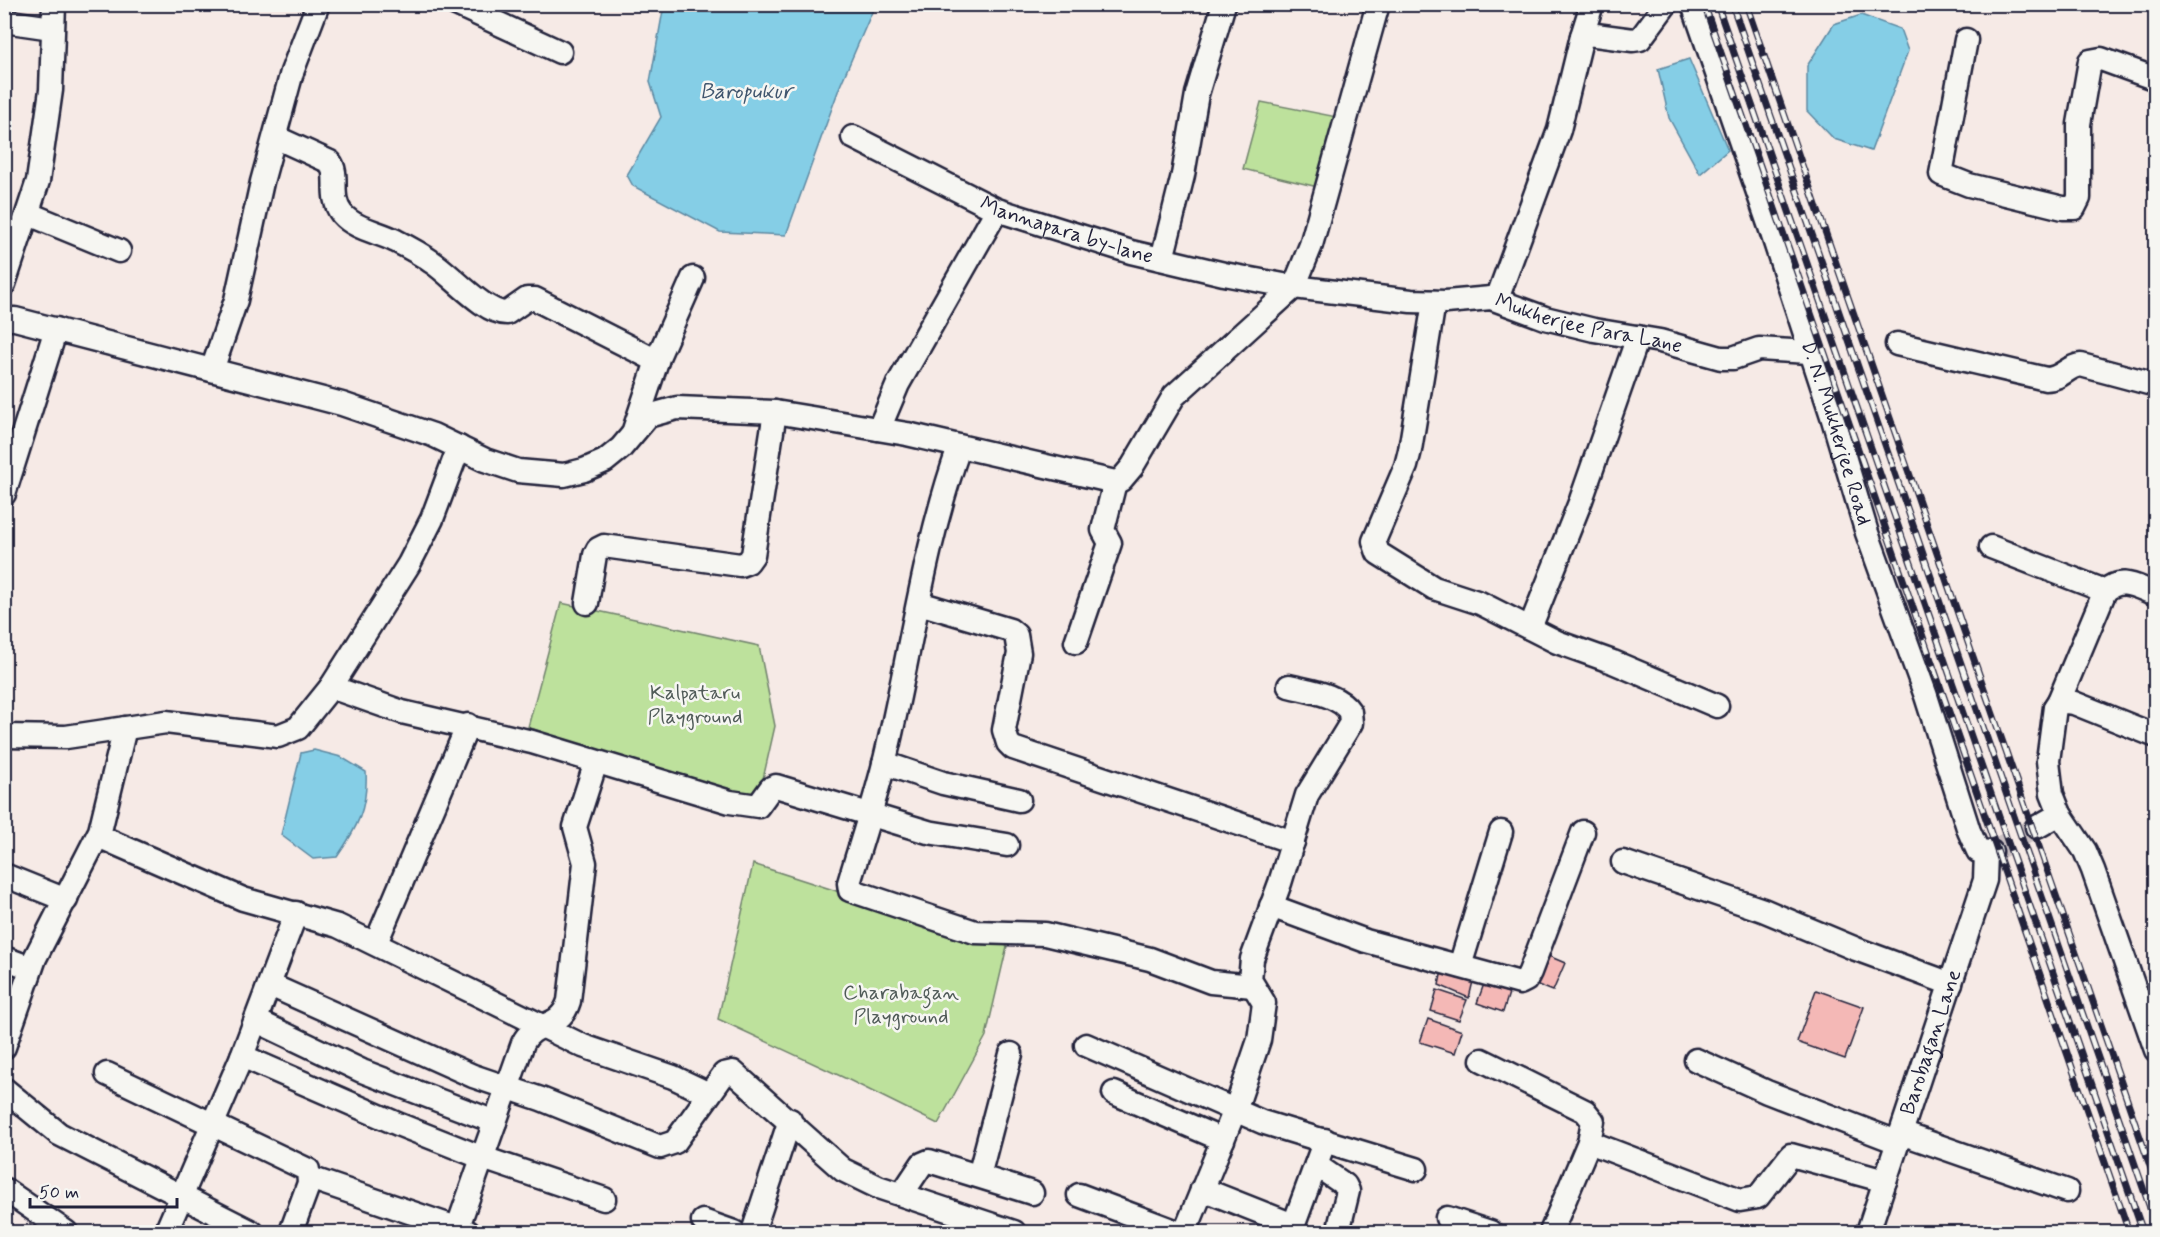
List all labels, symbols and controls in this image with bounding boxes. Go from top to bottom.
water label: Baropukur [700,78,795,106]
street label: Mannapara by-lane [975,190,1156,271]
street label: Mukherjee Para Lane [1491,287,1686,361]
street label: D. N. Mukherjee Road [1794,337,1878,529]
park label: Kalpataru Playground [647,679,743,731]
street label: Barobagan Lane [1894,966,1968,1119]
park label: Charabagan Playground [843,979,960,1031]
scale bar [30,1171,177,1209]
text: 50 m [39,1181,79,1205]

